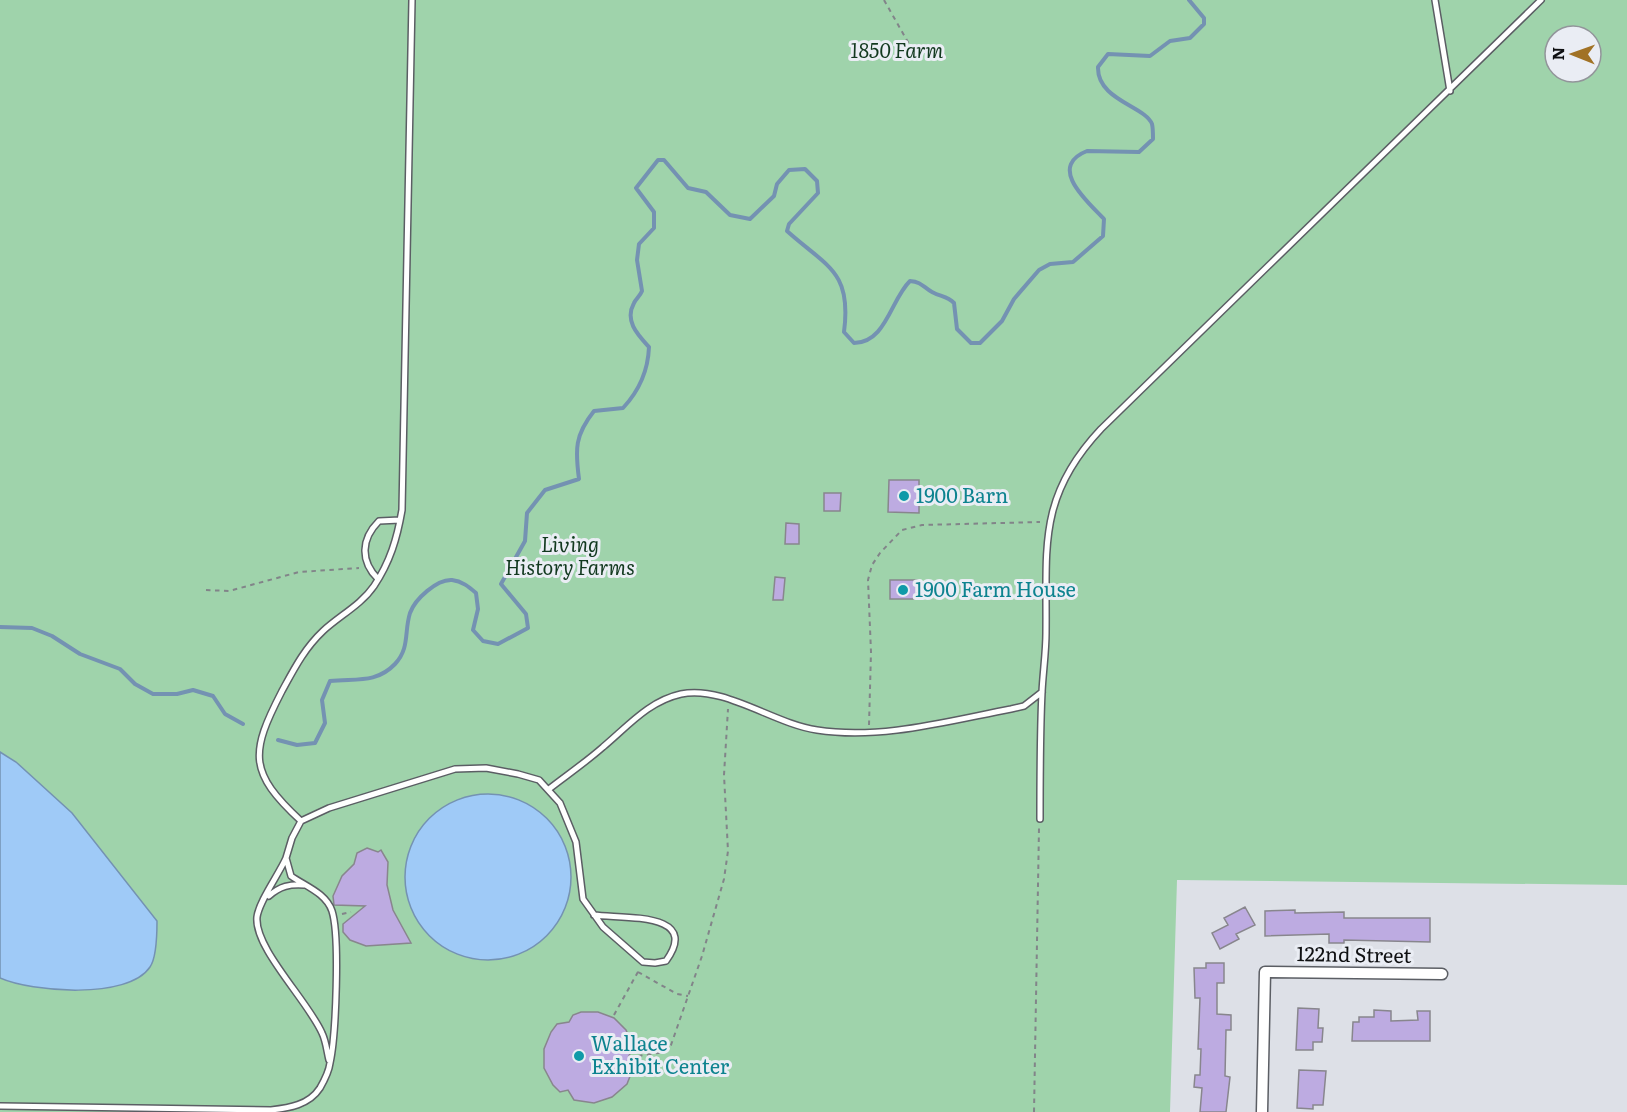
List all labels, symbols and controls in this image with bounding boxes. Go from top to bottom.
north arrow [1543,24,1603,84]
park label: 1850 Farm [851,34,944,64]
text: N [1545,47,1569,61]
place label: 1900 Barn [916,479,1008,509]
marker: 1900 Barn [897,489,911,503]
park label: Living History Farms [505,528,635,581]
place label: 1900 Farm House [915,573,1076,603]
marker: 1900 Farm House [896,583,910,597]
street label: 122nd Street [1296,937,1412,969]
place label: Wallace Exhibit Center [591,1027,730,1080]
marker: Wallace Exhibit Center [572,1049,586,1063]

